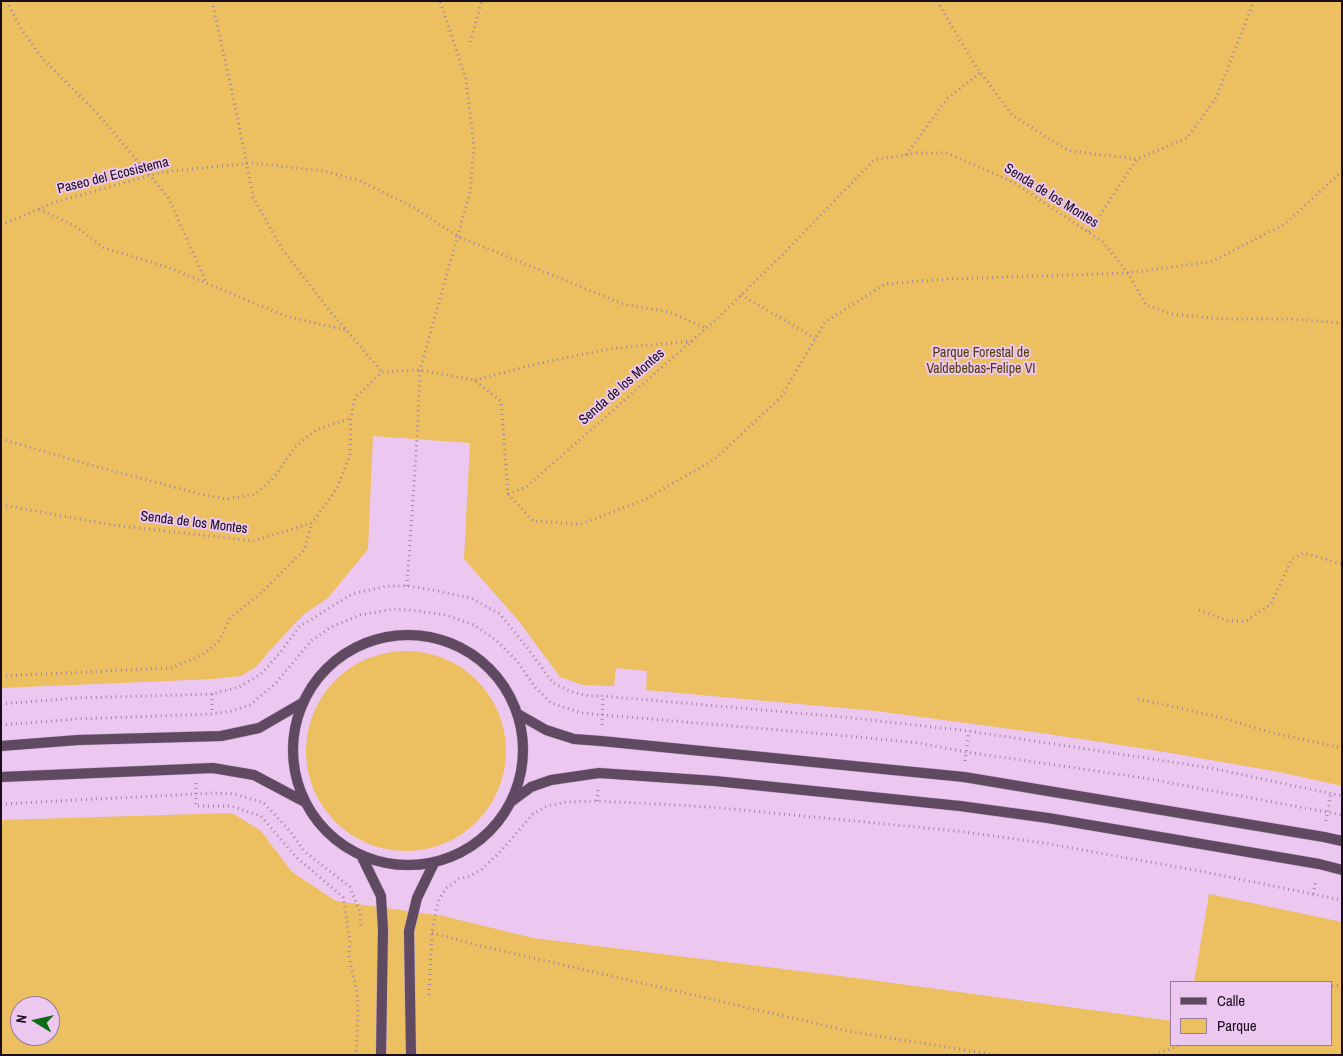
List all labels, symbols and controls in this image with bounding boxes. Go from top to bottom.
street label: Paseo del Ecosistema [56,154,170,198]
street label: Senda de los Montes [1001,160,1101,232]
street label: Senda de los Montes [576,345,668,429]
park label: Parque Forestal de Valdebebas-Felipe VI [926,345,1036,378]
street label: Senda de los Montes [139,508,249,538]
legend [1170,981,1333,1046]
text: Calle [1217,990,1245,1011]
north arrow [10,996,60,1046]
text: N [12,1013,31,1024]
text: Parque [1217,1015,1257,1036]

